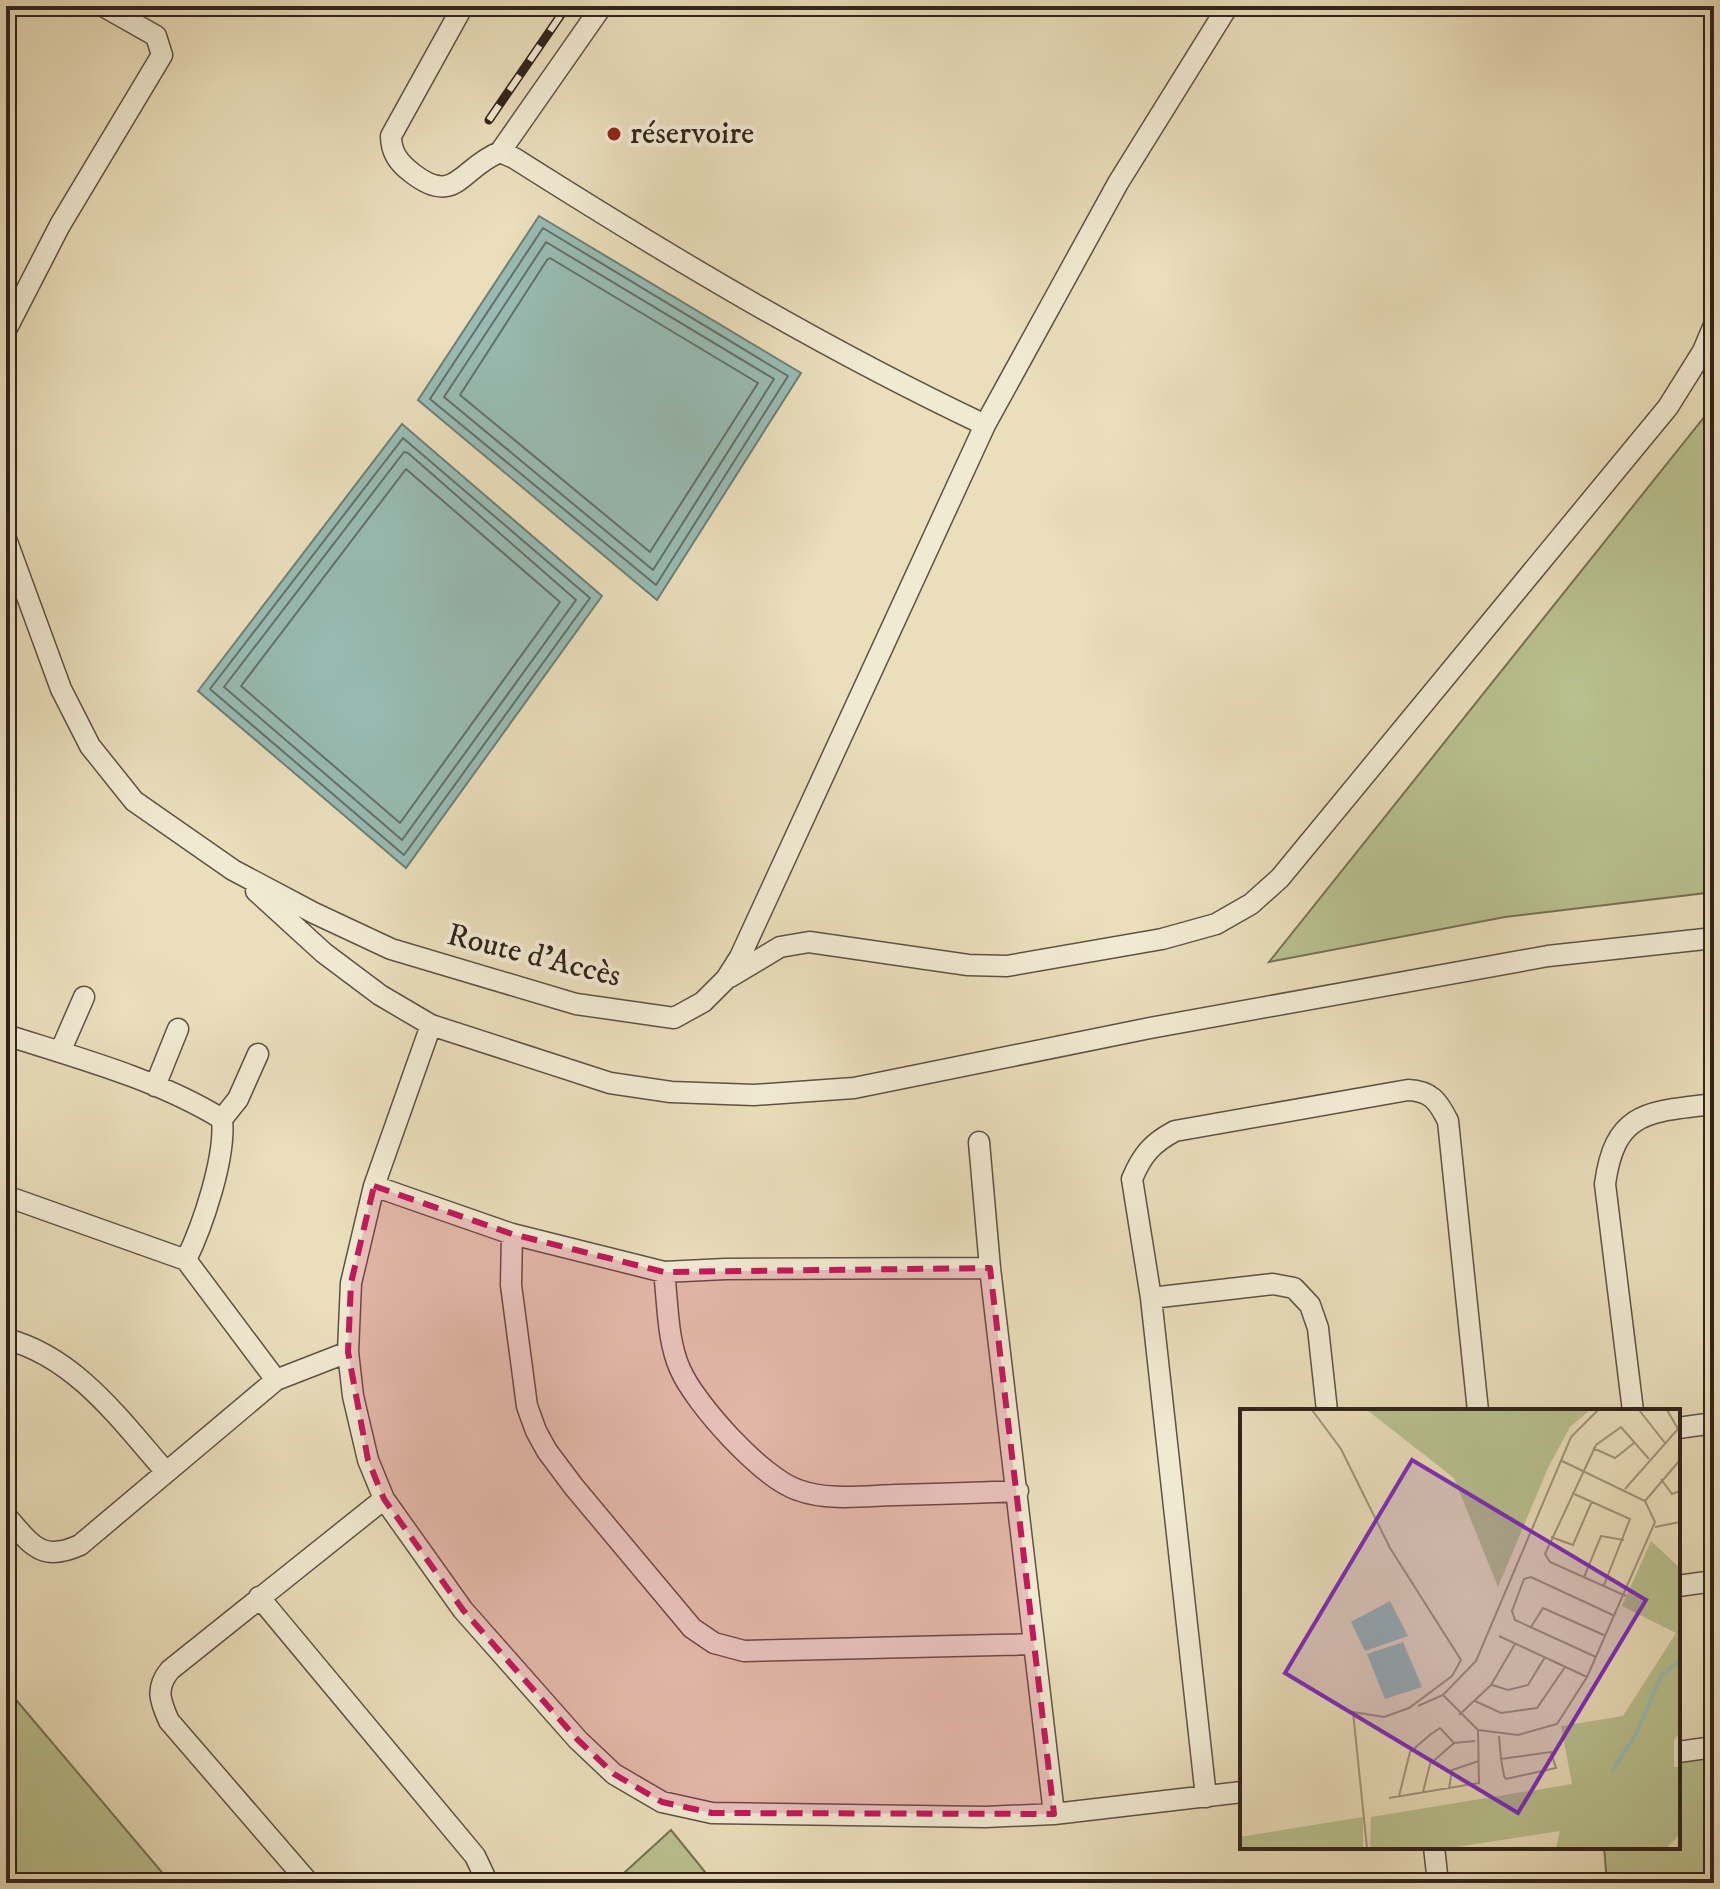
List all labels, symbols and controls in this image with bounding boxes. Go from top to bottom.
place label: réservoire [630,114,754,154]
marker: réservoire [605,125,623,143]
street label: Route d'Accès [443,915,625,997]
inset map [1240,1409,1680,1849]

